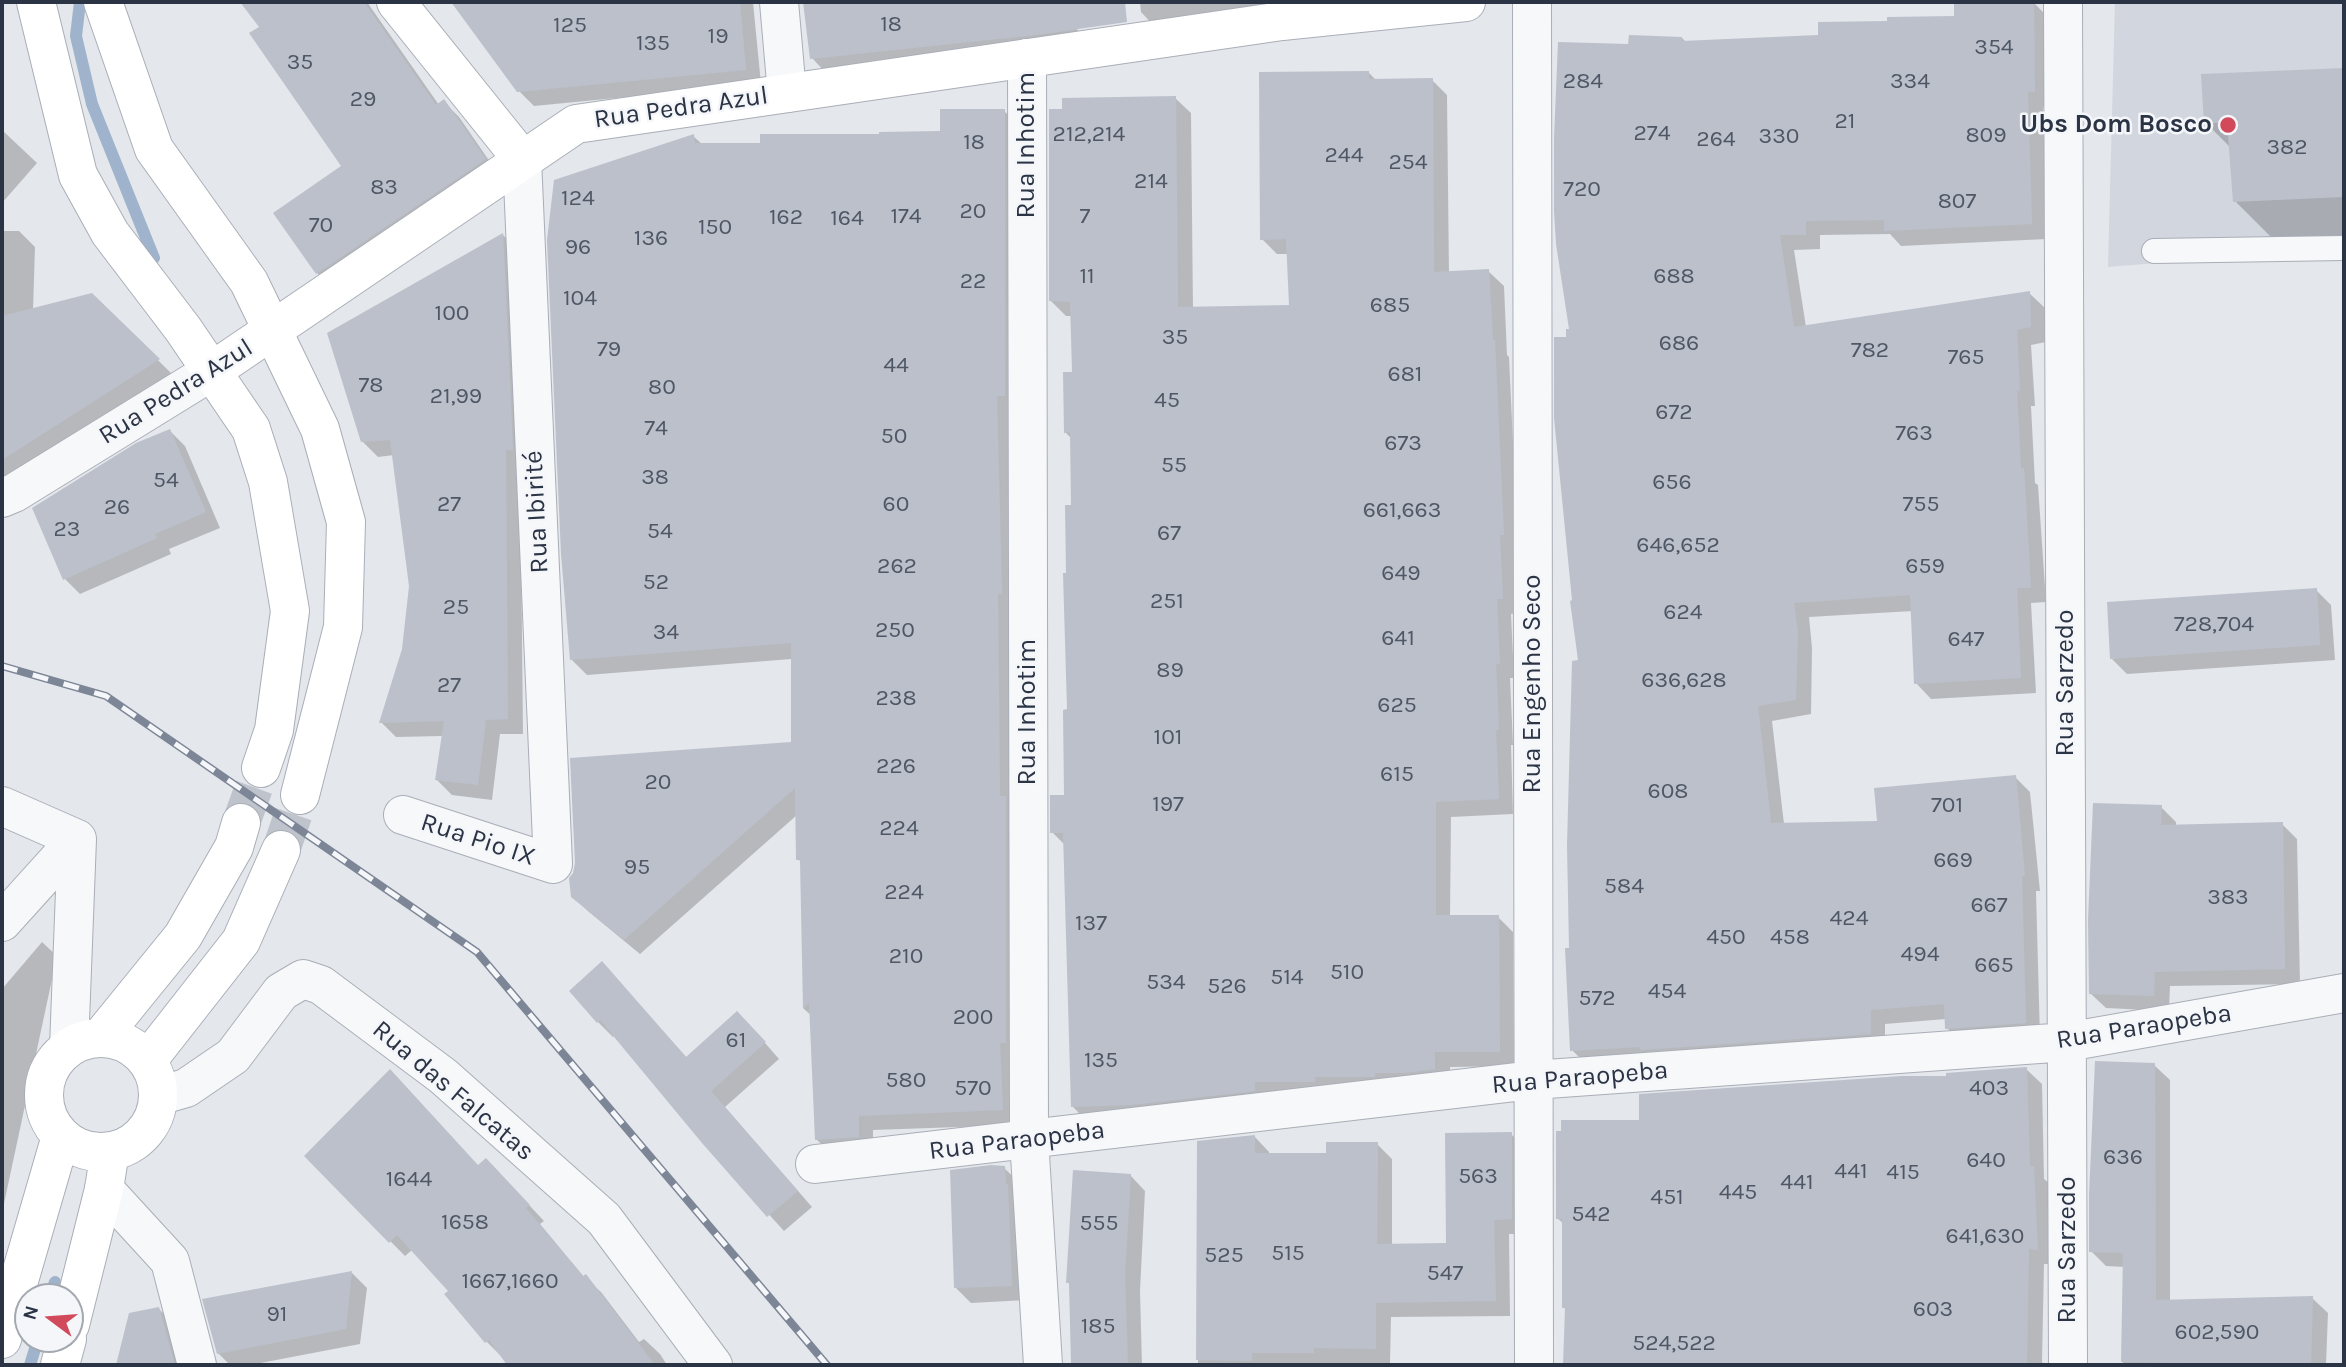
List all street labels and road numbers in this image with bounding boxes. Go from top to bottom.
street label: Rua Inhotim [1011,72,1043,218]
street label: Rua Pedra Azul [592,80,770,136]
street label: Rua Pedra Azul [93,332,259,452]
street label: Rua Ibirité [518,450,556,574]
street label: Rua Engenho Seco [1517,575,1549,793]
street label: Rua Sarzedo [2050,610,2082,756]
street label: Rua Inhotim [1012,639,1044,785]
street label: Rua Pio IX [417,807,539,873]
street label: Rua Paraopeba [2054,998,2234,1056]
street label: Rua das Falcatas [366,1014,540,1168]
street label: Rua Paraopeba [1490,1055,1670,1101]
street label: Rua Paraopeba [927,1115,1107,1167]
street label: Rua Sarzedo [2052,1177,2084,1323]

